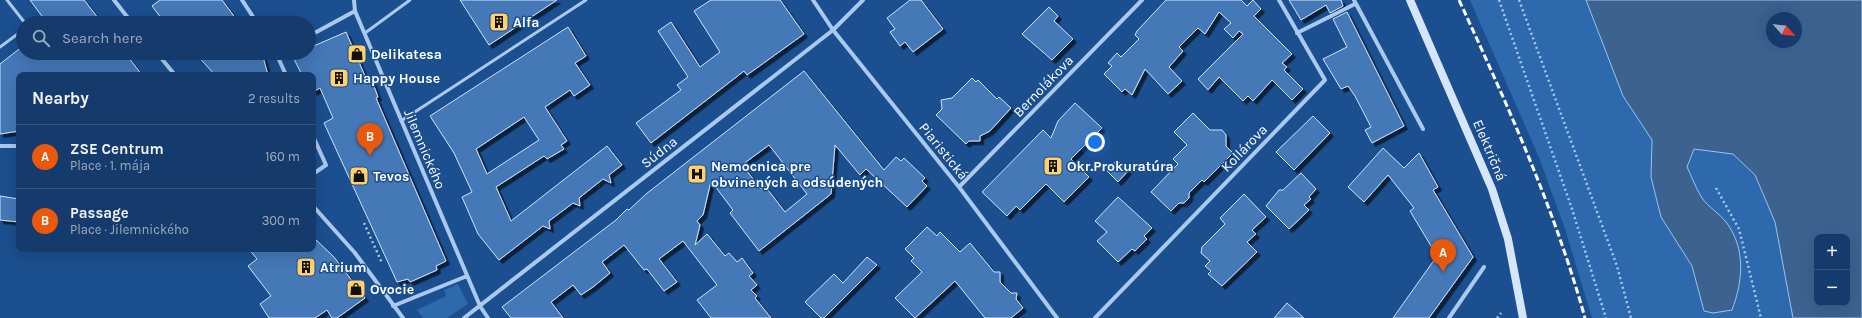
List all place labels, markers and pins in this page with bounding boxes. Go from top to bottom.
building icon: Alfa [488,11,510,33]
place label: Alfa [513,14,539,31]
shop icon: Delikatesa [346,43,368,65]
place label: Delikatesa [371,46,442,63]
building icon: Happy House [328,67,350,89]
place label: Happy House [353,70,440,87]
pin: B [357,123,383,156]
building icon: Okr.Prokuratúra [1042,155,1064,177]
place label: Nemocnica pre obvinených a odsúdených [711,158,883,191]
place label: Okr.Prokuratúra [1067,158,1174,175]
hospital icon: Nemocnica pre obvinených a odsúdených [686,163,708,185]
shop icon: Tevos [348,165,370,187]
place label: Tevos [373,168,409,185]
pin: A [1430,239,1456,272]
building icon: Atrium [295,256,317,278]
place label: Atrium [320,259,366,276]
shop icon: Ovocie [345,278,367,300]
place label: Ovocie [370,281,414,298]

